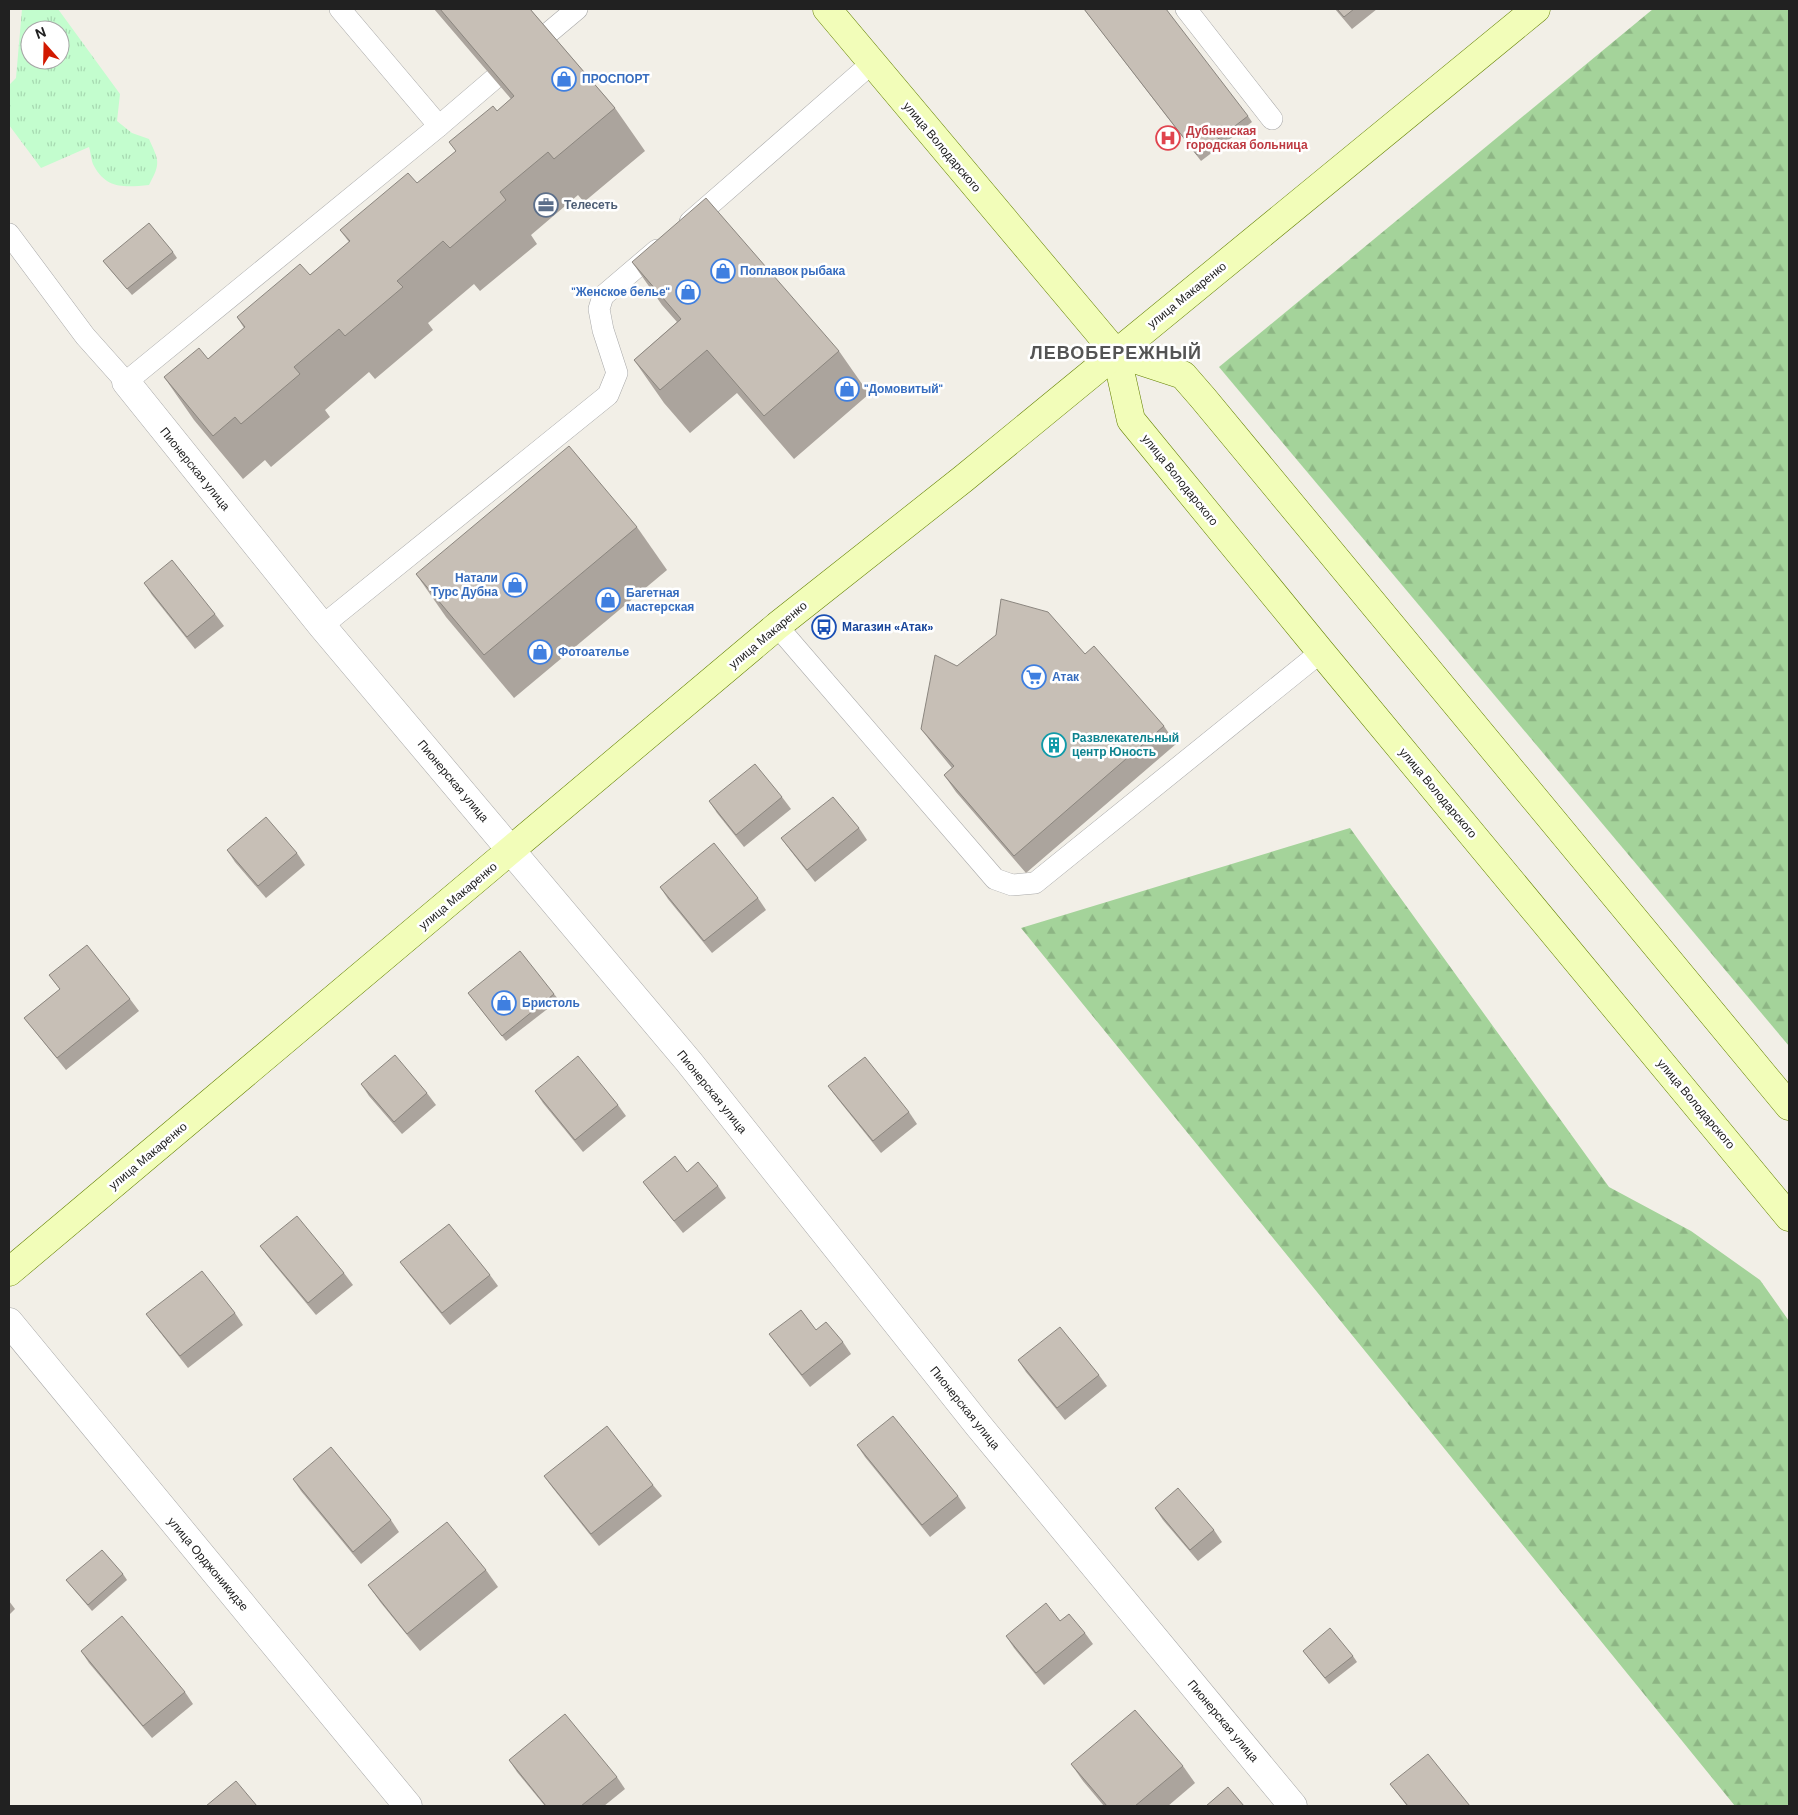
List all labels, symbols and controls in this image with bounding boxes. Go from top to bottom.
north arrow [20,20,70,70]
text: N [33,23,48,43]
shop icon: ПРОСПОРТ [551,66,577,92]
place label: ПРОСПОРТ [582,71,650,87]
street label: улица Володарского [899,98,985,196]
place label: Дубненская городская больница [1186,123,1308,153]
hospital icon: Дубненская городская больница [1155,125,1181,151]
office icon: Телесеть [533,192,559,218]
place label: Телесеть [564,197,618,213]
shop icon: Поплавок рыбака [710,258,736,284]
street label: улица Макаренко [1144,258,1230,332]
place label: Поплавок рыбака [740,263,846,279]
shop icon: "Женское белье" [675,279,701,305]
place label: "Женское белье" [571,284,670,300]
district label: ЛЕВОБЕРЕЖНЫЙ [1030,341,1202,365]
shop icon: "Домовитый" [834,376,860,402]
place label: "Домовитый" [864,381,943,397]
street label: Пионерская улица [156,424,234,514]
street label: улица Володарского [1138,431,1222,529]
place label: Натали Турс Дубна [431,570,498,600]
shop icon: Натали Турс Дубна [502,572,528,598]
place label: Багетная мастерская [626,585,694,615]
shop icon: Багетная мастерская [595,587,621,613]
street label: улица Макаренко [726,597,811,672]
bus stop icon: Магазин «Атак» [811,614,837,640]
place label: Магазин «Атак» [842,619,933,635]
shop icon: Фотоателье [527,639,553,665]
place label: Фотоателье [558,644,630,660]
supermarket icon: Атак [1021,664,1047,690]
place label: Атак [1052,669,1080,685]
place label: Развлекательный центр Юность [1072,730,1179,760]
building icon: Развлекательный центр Юность [1041,732,1067,758]
street label: Пионерская улица [414,736,492,826]
street label: улица Володарского [1395,744,1481,842]
street label: улица Макаренко [416,858,501,933]
shop icon: Бристоль [491,990,517,1016]
place label: Бристоль [522,995,580,1011]
street label: Пионерская улица [673,1047,751,1137]
street label: улица Володарского [1653,1055,1739,1153]
street label: улица Макаренко [106,1118,191,1193]
street label: Пионерская улица [926,1363,1004,1453]
street label: улица Орджоникидзе [164,1514,252,1615]
street label: Пионерская улица [1184,1676,1262,1766]

